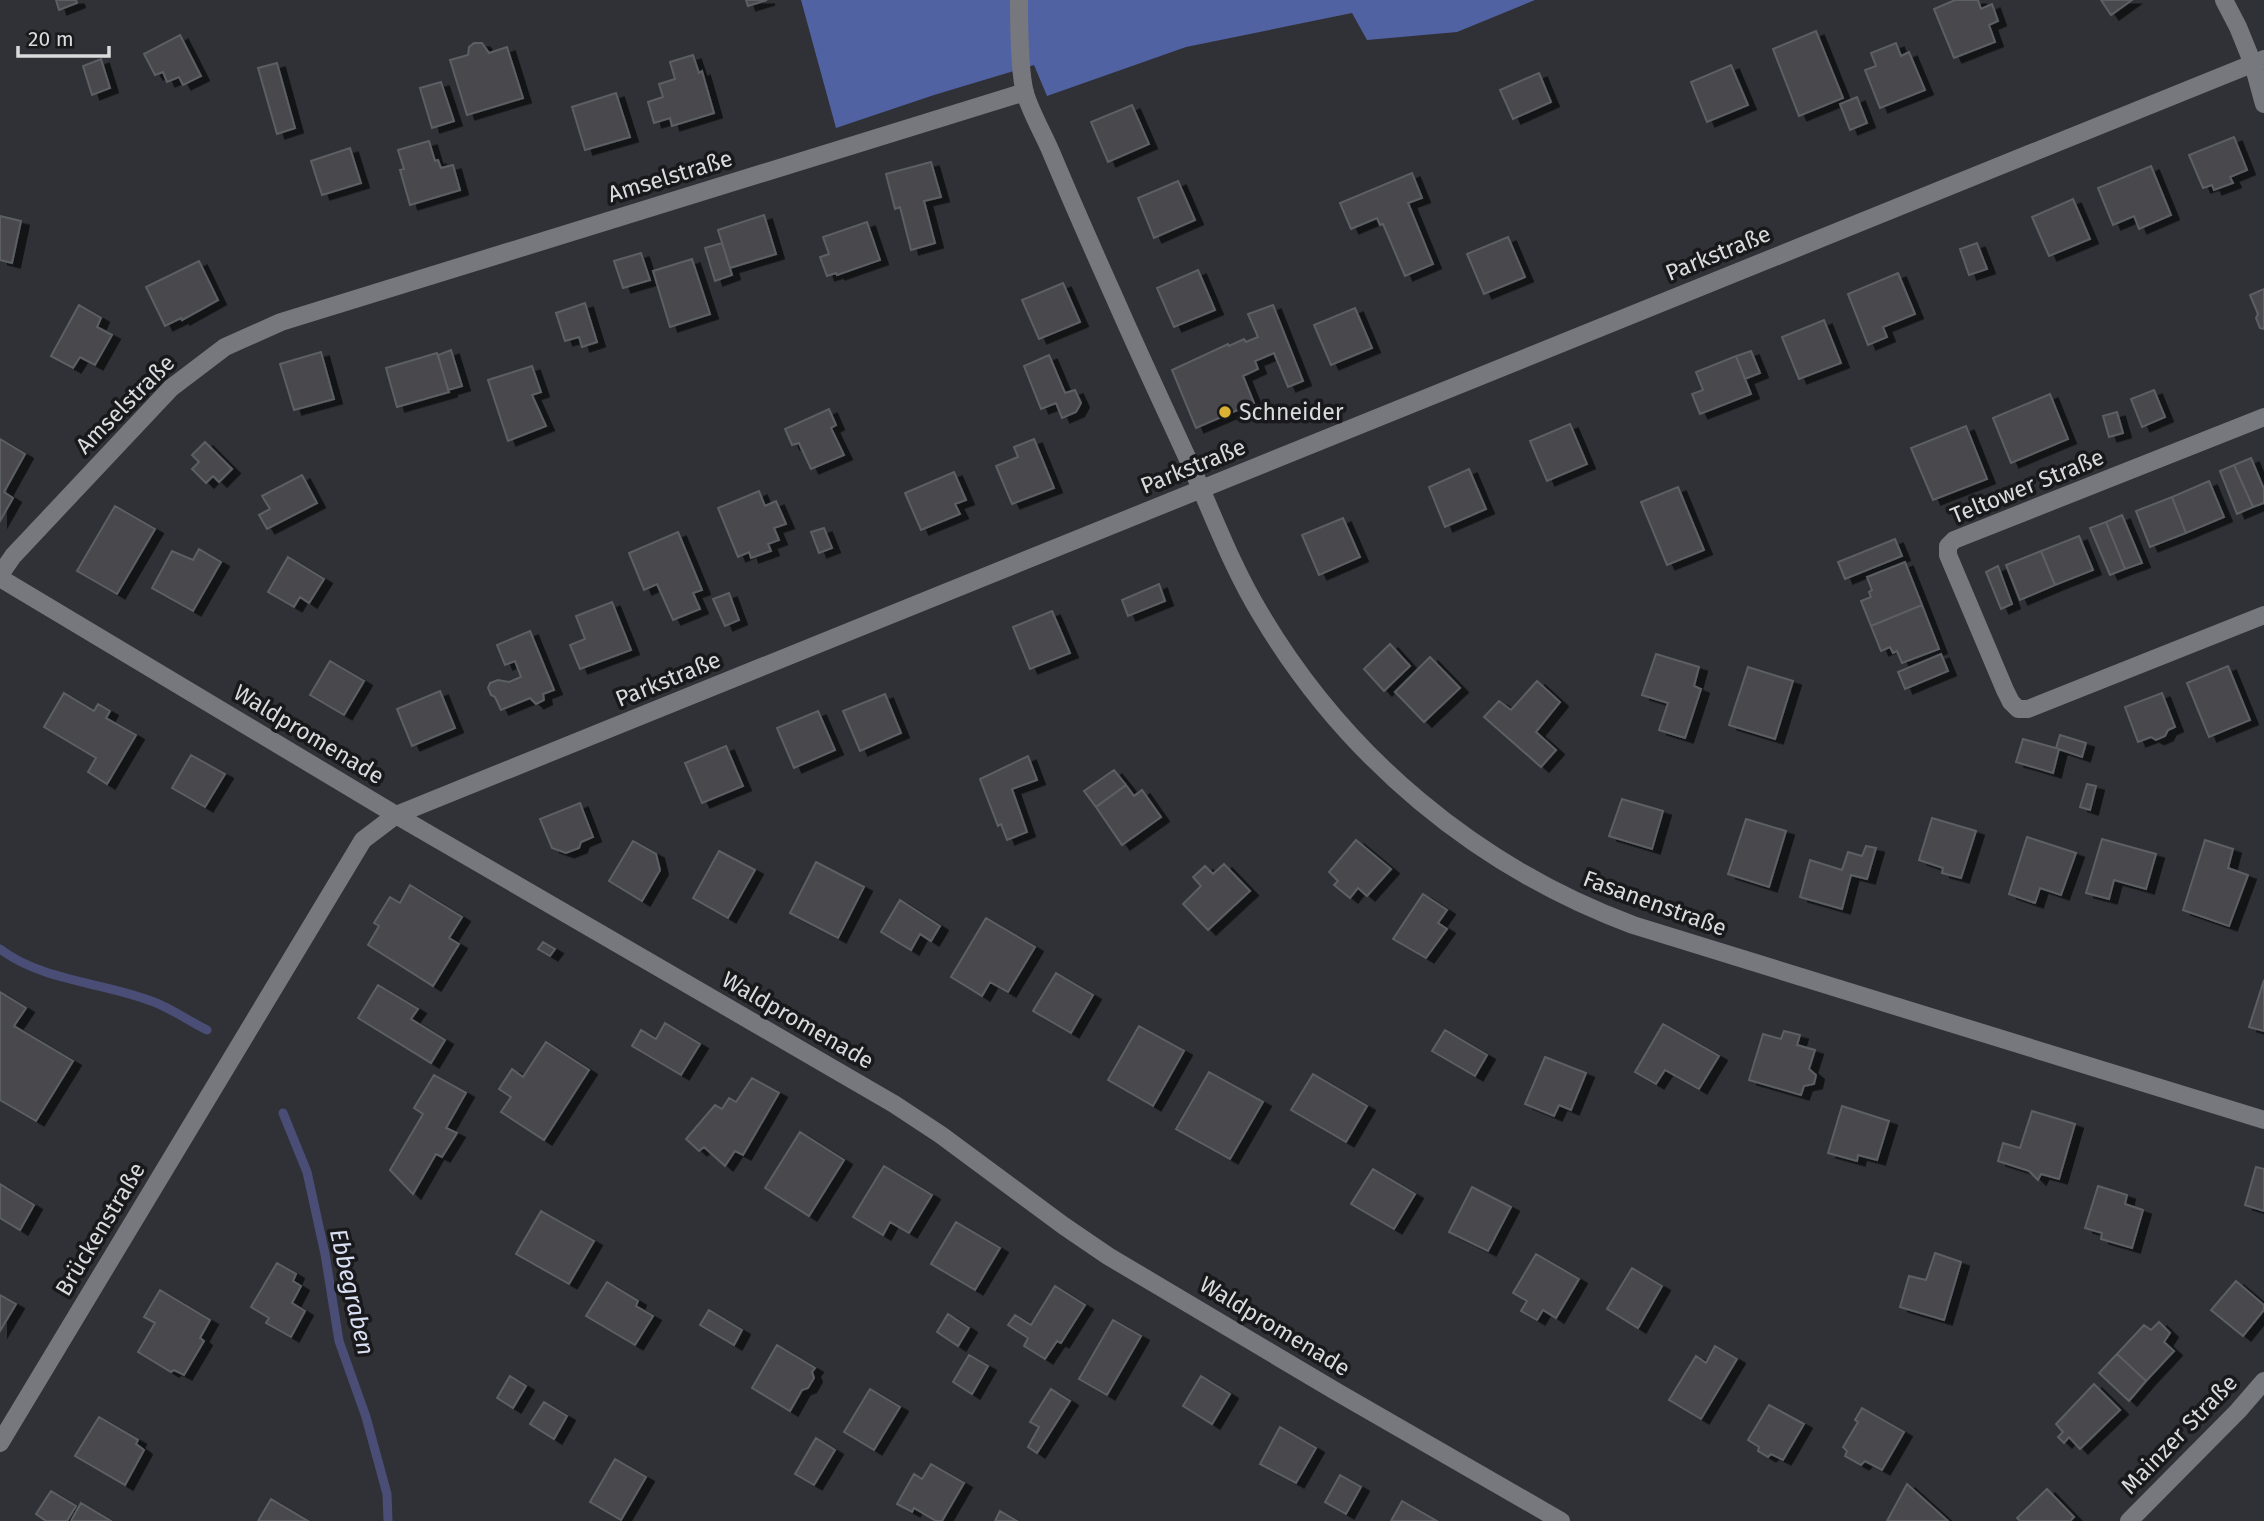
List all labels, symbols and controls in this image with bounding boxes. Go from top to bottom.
scale bar [18,14,108,58]
text: 20 m [28,26,74,52]
street label: Amselstraße [604,144,736,208]
street label: Parkstraße [1661,219,1775,287]
street label: Amselstraße [70,349,180,459]
place label: Schneider [1239,398,1344,426]
marker: Schneider [1217,404,1233,420]
street label: Parkstraße [1136,432,1250,500]
street label: Teltower Straße [1946,443,2108,529]
street label: Parkstraße [611,645,725,713]
street label: Waldpromenade [229,678,389,790]
street label: Fasanenstraße [1579,864,1731,942]
street label: Waldpromenade [717,965,879,1075]
street label: Brückenstraße [49,1157,151,1301]
water label: Ebbegraben [324,1226,380,1358]
street label: Waldpromenade [1195,1270,1355,1382]
street label: Mainzer Straße [2115,1368,2243,1500]

